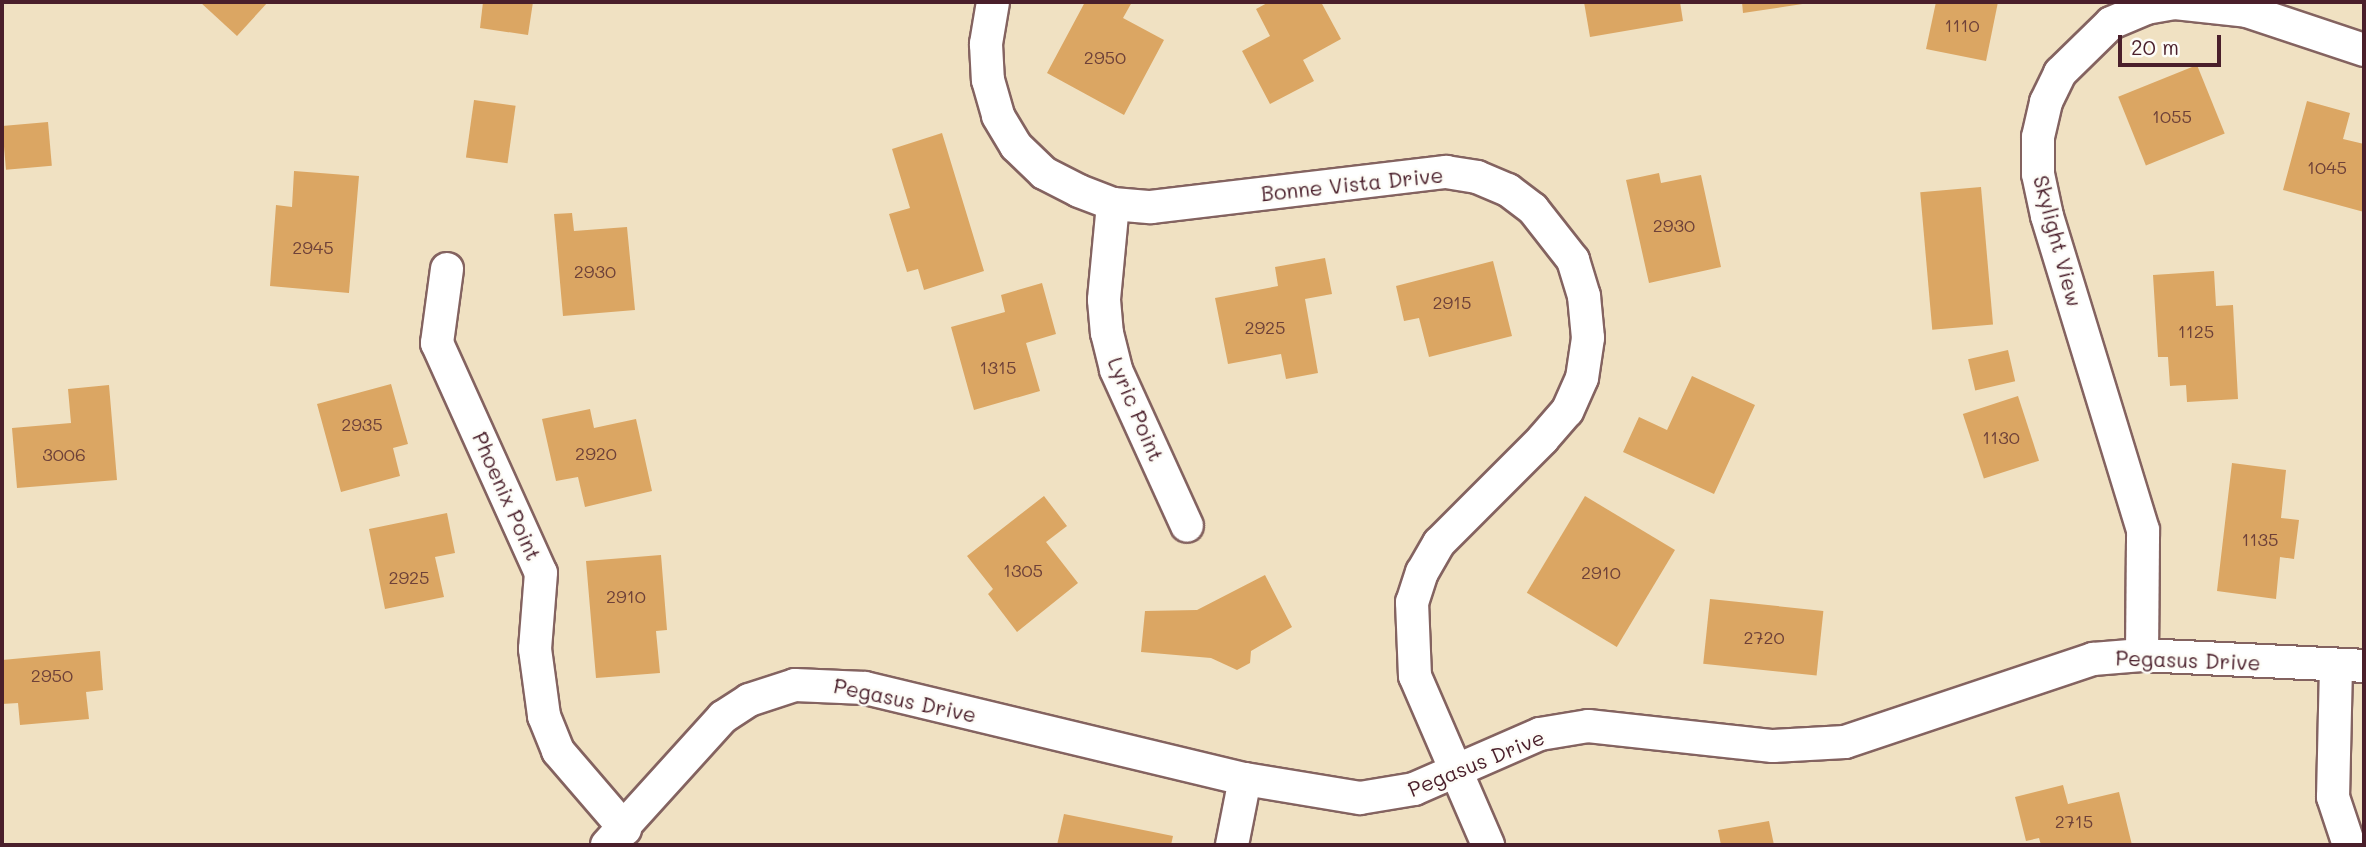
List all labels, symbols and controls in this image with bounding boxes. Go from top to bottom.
house number: 1110 [1944,14,1980,36]
scale bar [2121,21,2224,65]
text: 20 m [2131,33,2179,60]
house number: 2950 [1084,46,1126,68]
house number: 1055 [2152,105,2192,127]
house number: 1045 [2307,156,2347,178]
street label: Bonne Vista Drive [1260,162,1444,206]
street label: Skylight View [2028,173,2088,309]
house number: 2930 [1653,214,1695,236]
house number: 2945 [292,236,334,258]
house number: 2930 [574,260,616,282]
house number: 2915 [1432,291,1472,313]
house number: 2925 [1244,316,1286,338]
house number: 1125 [2178,320,2214,342]
street label: Lyric Point [1103,353,1169,465]
house number: 1315 [979,356,1017,378]
house number: 2935 [341,413,383,435]
house number: 1130 [1982,426,2020,448]
street label: Phoenix Point [467,428,547,564]
house number: 2920 [575,442,617,464]
house number: 3006 [42,443,86,465]
house number: 1135 [2241,528,2279,550]
house number: 1305 [1003,559,1043,581]
house number: 2910 [1581,561,1621,583]
house number: 2925 [388,566,430,588]
house number: 2910 [606,585,646,607]
house number: 2720 [1743,626,1785,648]
street label: Pegasus Drive [2115,645,2261,675]
house number: 2950 [31,664,73,686]
street label: Pegasus Drive [831,673,979,727]
street label: Pegasus Drive [1404,724,1548,802]
house number: 2715 [2055,810,2093,832]

